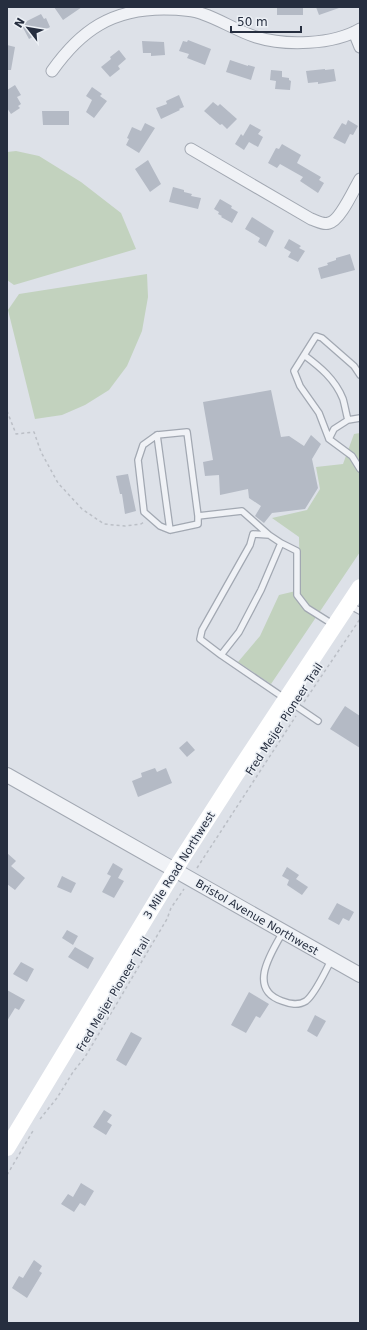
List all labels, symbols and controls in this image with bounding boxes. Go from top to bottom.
north arrow [8,8,48,48]
scale bar [231,8,301,34]
text: 50 m [237,15,268,29]
text: N [12,16,28,30]
street label: Fred Meijer Pioneer Trail [243,661,326,778]
street label: 3 Mile Road Northwest [141,809,218,921]
street label: Bristol Avenue Northwest [193,877,321,958]
street label: Fred Meijer Pioneer Trail [74,935,153,1054]

